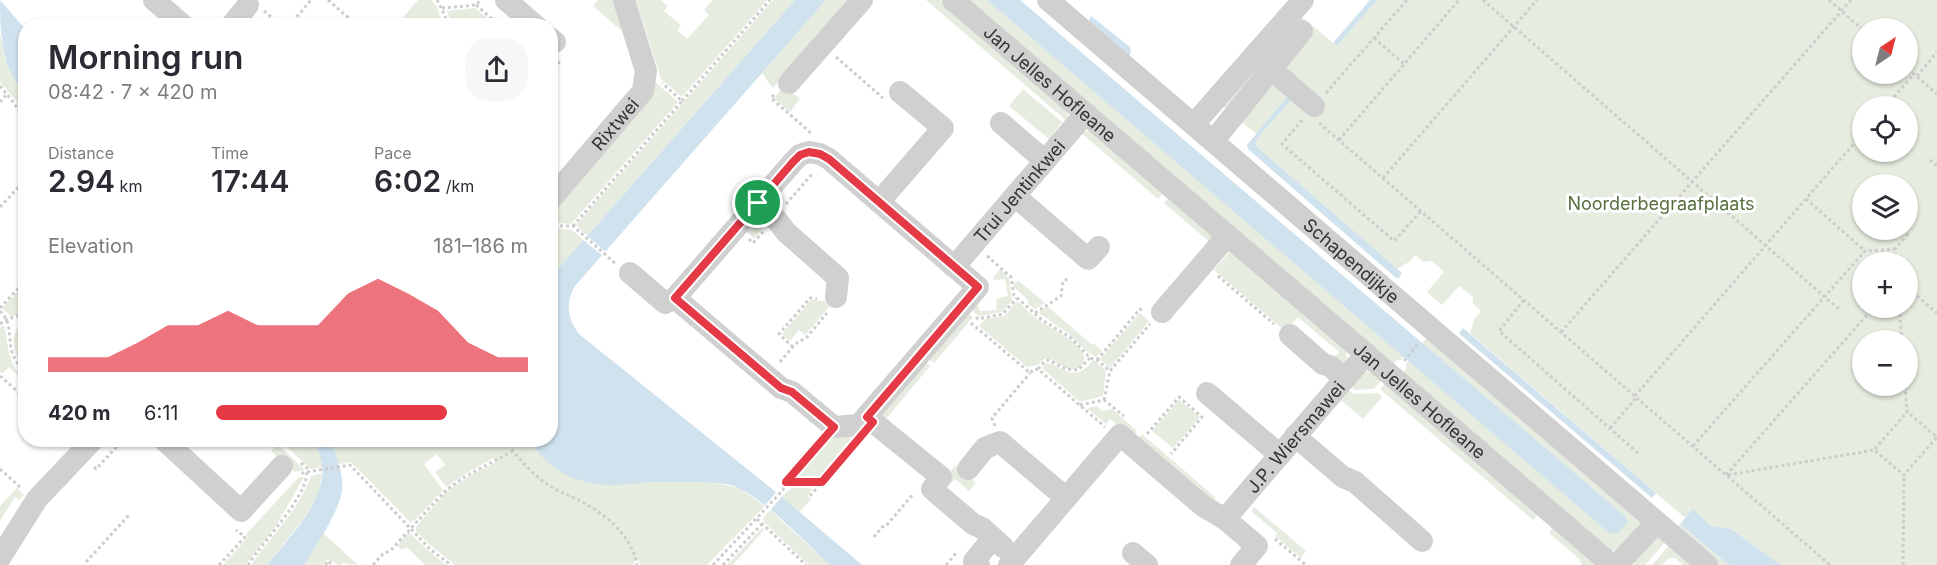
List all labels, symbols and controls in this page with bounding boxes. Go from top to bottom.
north arrow [1852,18,1918,84]
map controls [1852,18,1918,396]
street label: Jan Jelles Hofleane [980,21,1121,146]
text: Morning run [48,37,243,77]
button: share [465,38,528,101]
text: 08:42 · 7 × 420 m [48,80,218,104]
street label: Rixtwei [587,94,643,154]
button: locate [1852,96,1918,162]
street label: Trui Jentinkwei [969,135,1069,247]
text: Distance [48,143,114,163]
text: Time [211,143,249,163]
text: Pace [374,143,412,163]
text: 2.94 [48,163,115,199]
text: 17:44 [211,163,290,199]
text: 6:02 [374,163,441,199]
button: layers [1852,174,1918,240]
text: km [115,176,142,196]
text: /km [441,176,474,196]
pin [732,177,783,228]
icon: arrive [741,186,774,219]
park label: Noorderbegraafplaats [1567,193,1755,214]
street label: Schapendijkje [1300,214,1404,307]
text: Elevation [48,234,134,258]
text: 181–186 m [433,234,528,258]
button: + [1852,252,1918,318]
button: − [1852,330,1918,396]
street label: Jan Jelles Hofleane [1349,338,1490,463]
street label: J.P. Wiersmawei [1242,377,1349,497]
text: 420 m [48,401,111,425]
text: 6:11 [144,401,178,425]

